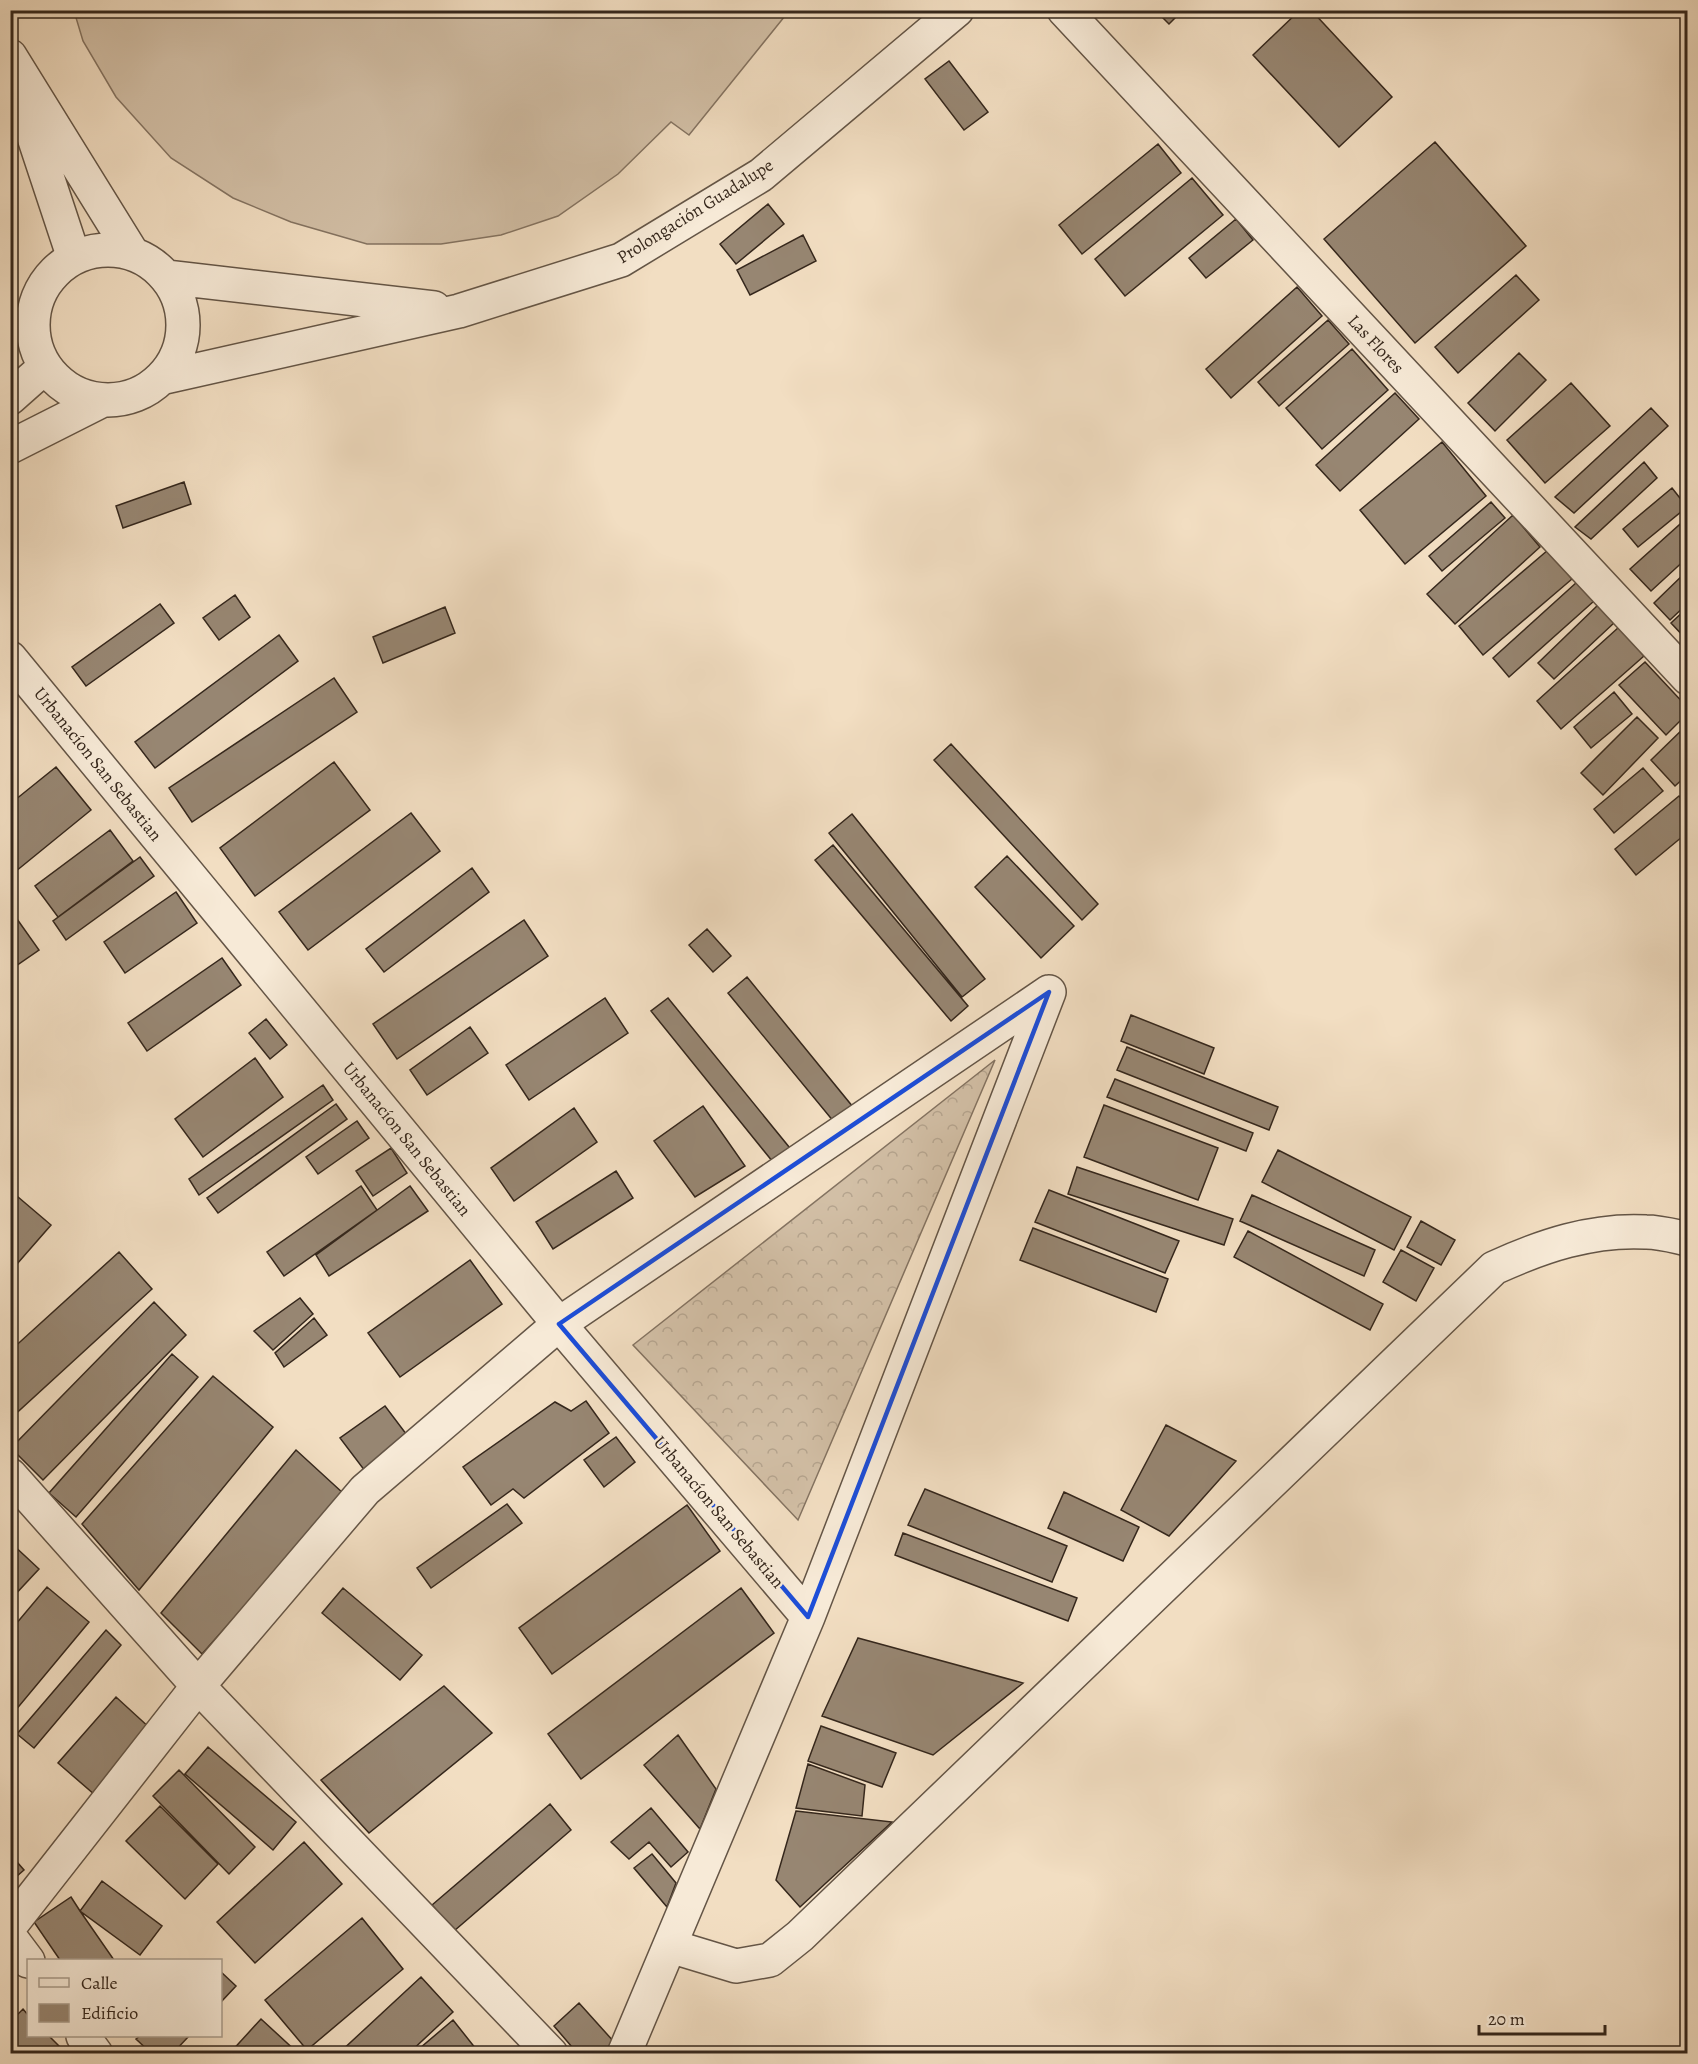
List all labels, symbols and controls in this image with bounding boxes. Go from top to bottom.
street label: Prolongación Guadalupe [612,153,778,269]
street label: Las Flores [1342,309,1410,379]
street label: Urbanacíon San Sebastian [28,682,168,846]
street label: Urbanacíon San Sebastian [337,1057,477,1221]
street label: Urbanacíon San Sebastian [648,1431,790,1593]
legend [27,1959,222,2037]
text: Calle [81,1971,118,1995]
scale bar [1479,1998,1605,2036]
text: Edificio [81,2001,138,2025]
text: 20 m [1488,2007,1525,2031]

